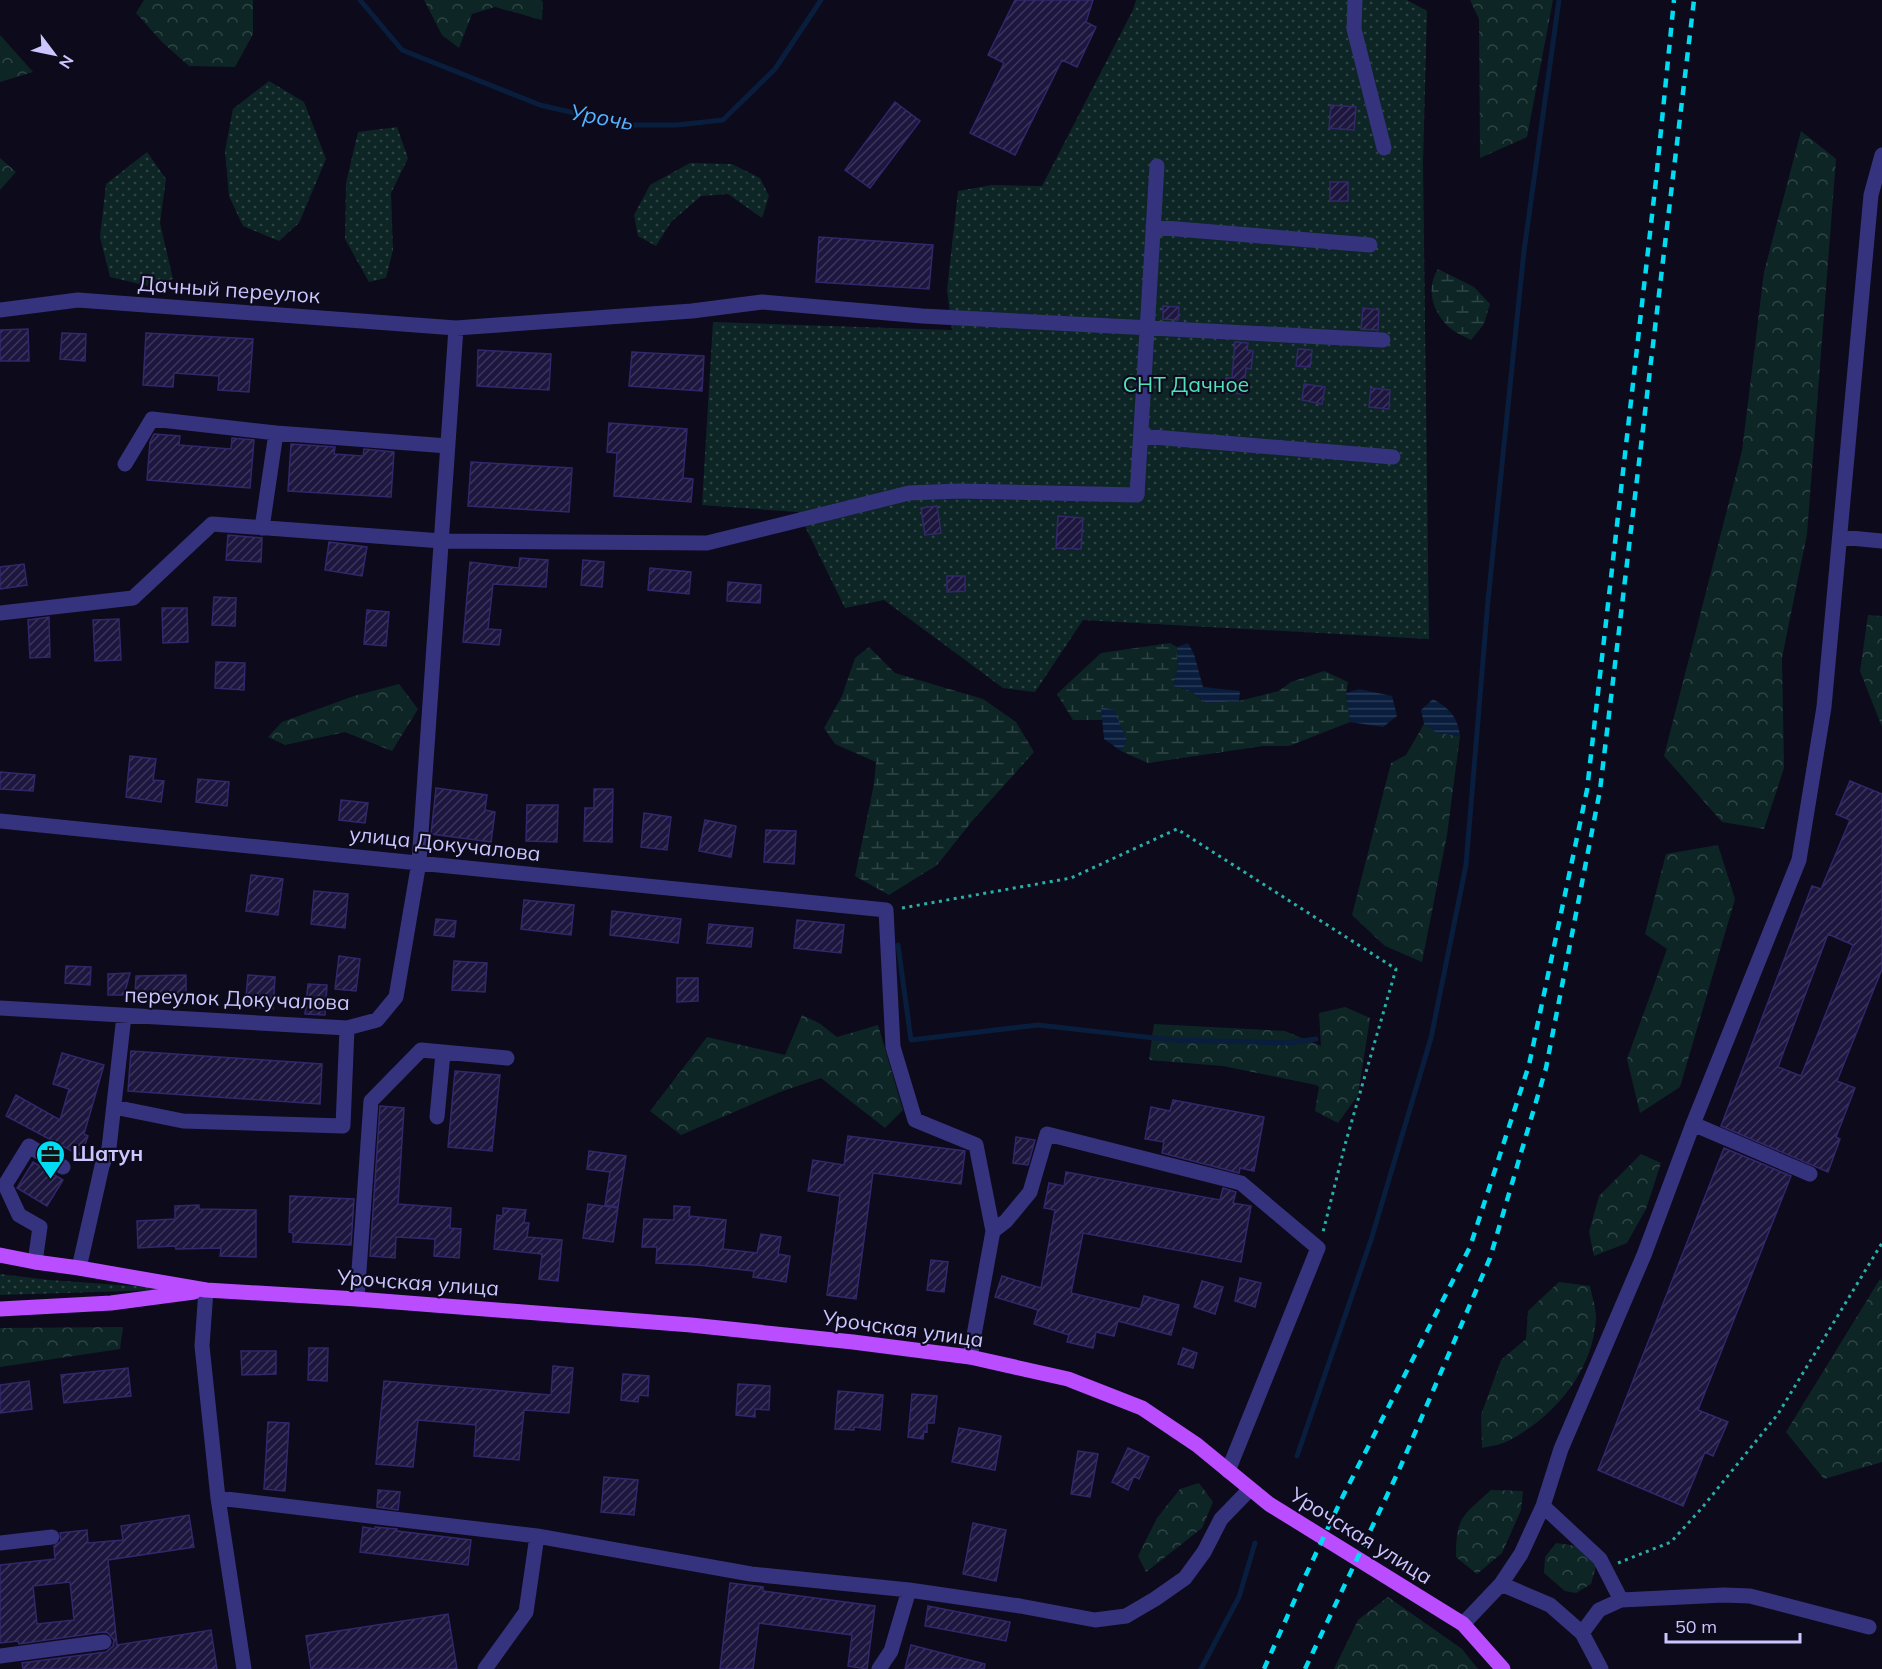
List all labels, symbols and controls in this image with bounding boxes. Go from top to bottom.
north arrow [24,24,84,84]
text: N [55,52,78,72]
water label: Урочь [568,98,636,136]
street label: Дачный переулок [137,270,322,308]
park label: СНТ Дачное [1123,371,1249,397]
street label: улица Докучалова [348,820,542,866]
street label: переулок Докучалова [124,981,350,1015]
office icon: Шатун [35,1138,67,1180]
place label: Шатун [72,1140,143,1166]
street label: Урочская улица [335,1263,500,1301]
street label: Урочская улица [820,1304,985,1352]
street label: Урочская улица [1285,1481,1437,1589]
scale bar [1666,1606,1800,1644]
text: 50 m [1675,1615,1717,1638]

